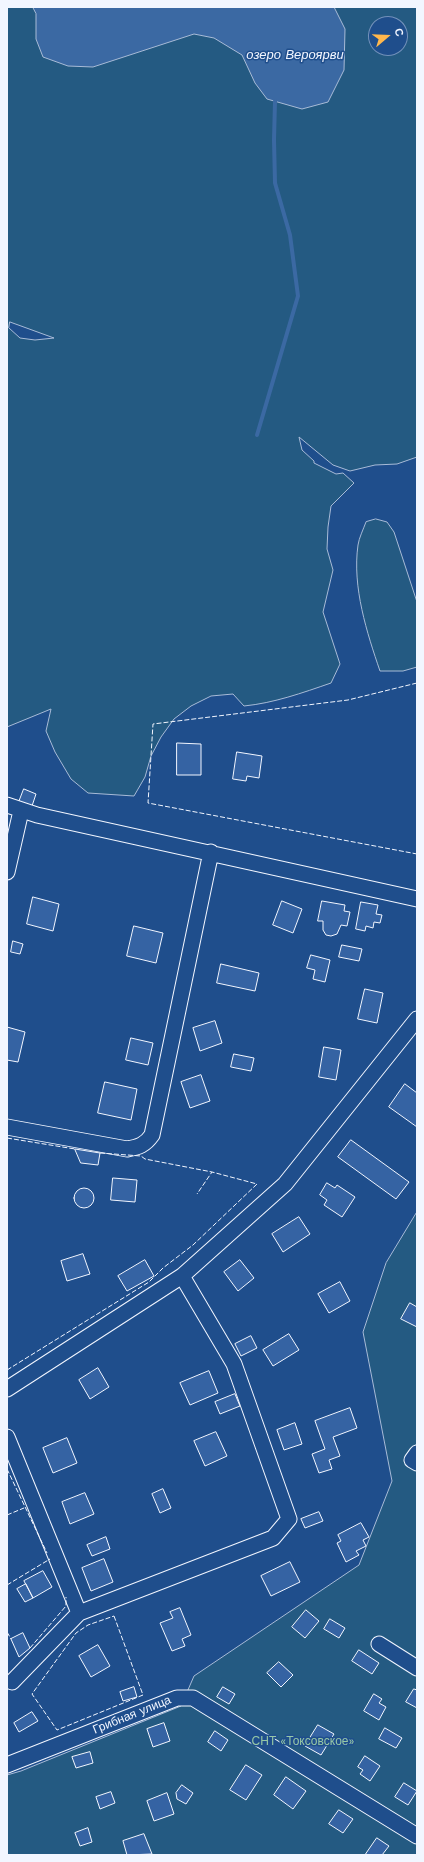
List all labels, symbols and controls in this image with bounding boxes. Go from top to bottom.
north arrow [368,16,408,56]
text: С [391,26,406,38]
water label: озеро Вероярви [246,47,344,63]
street label: Грибная улица [91,1693,173,1737]
park label: СНТ «Токсовское» [252,1734,354,1748]

